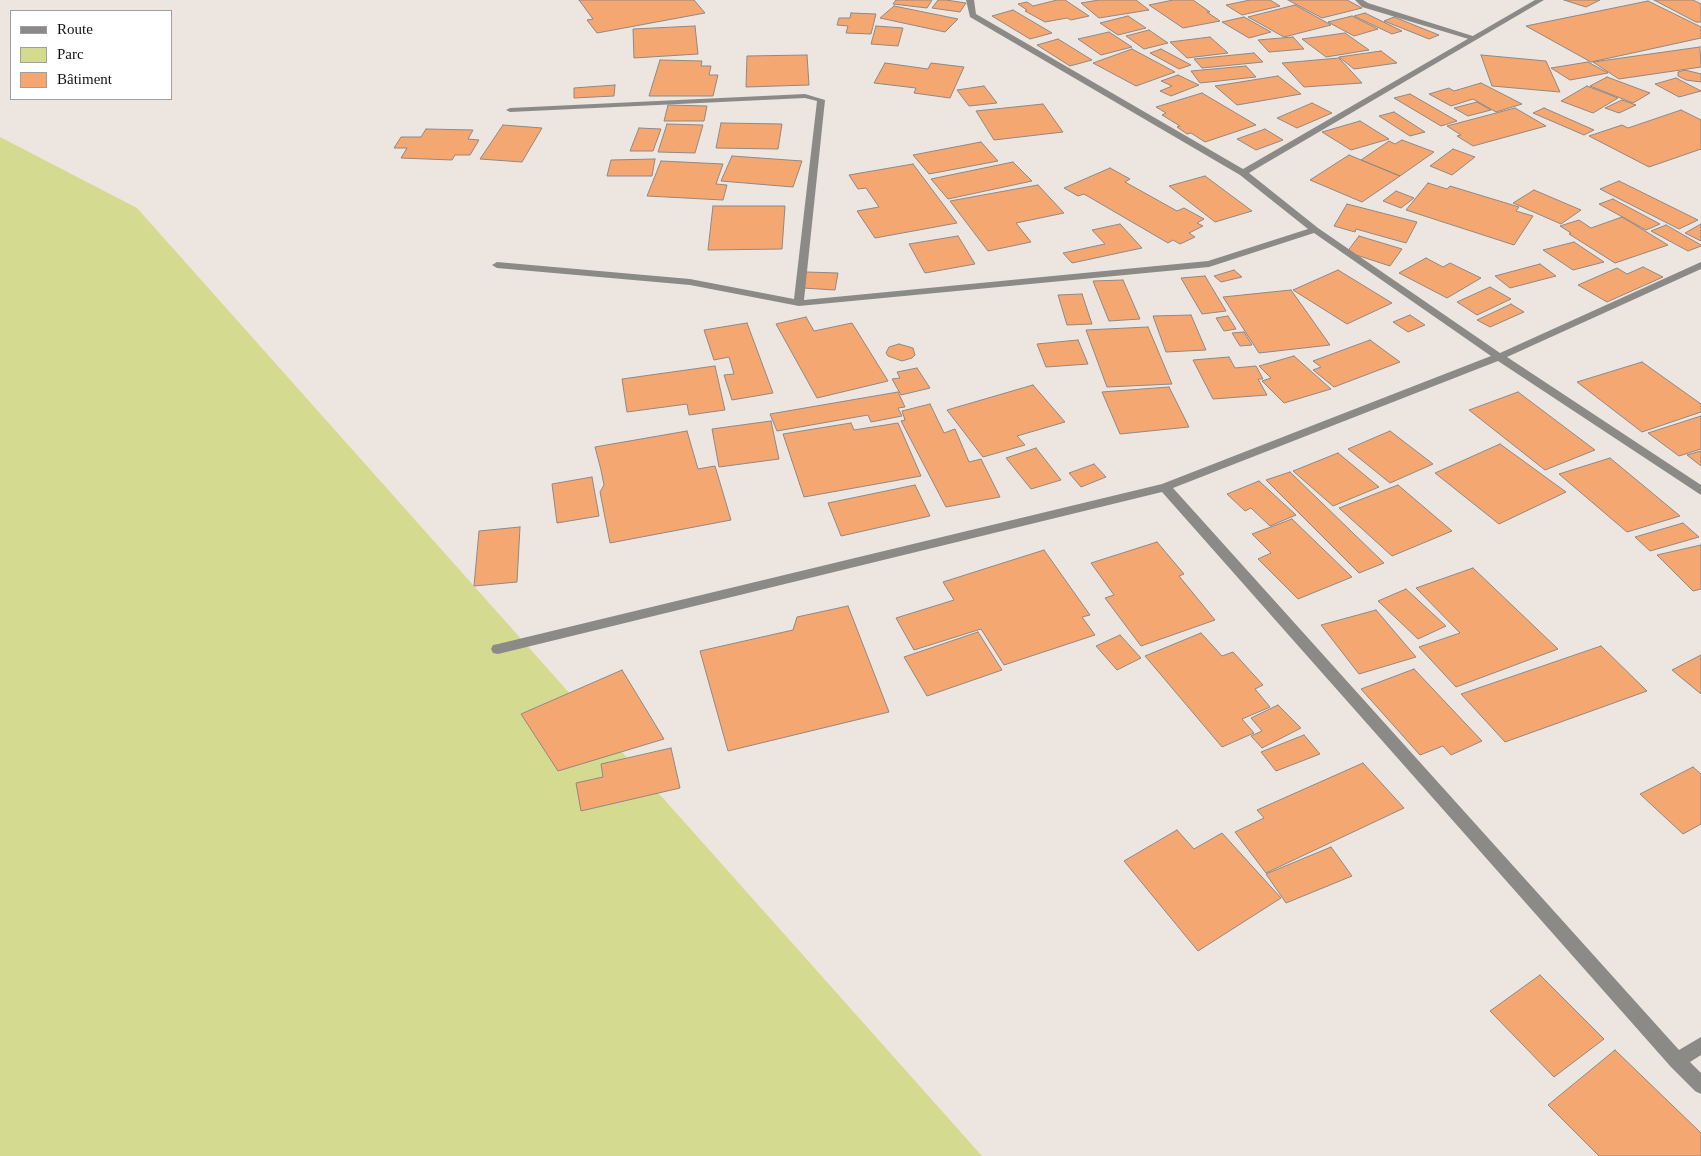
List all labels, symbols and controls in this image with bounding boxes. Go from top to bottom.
legend [10,10,172,100]
text: Route [57,21,93,37]
text: Parc [57,46,84,62]
text: Bâtiment [57,71,112,87]

